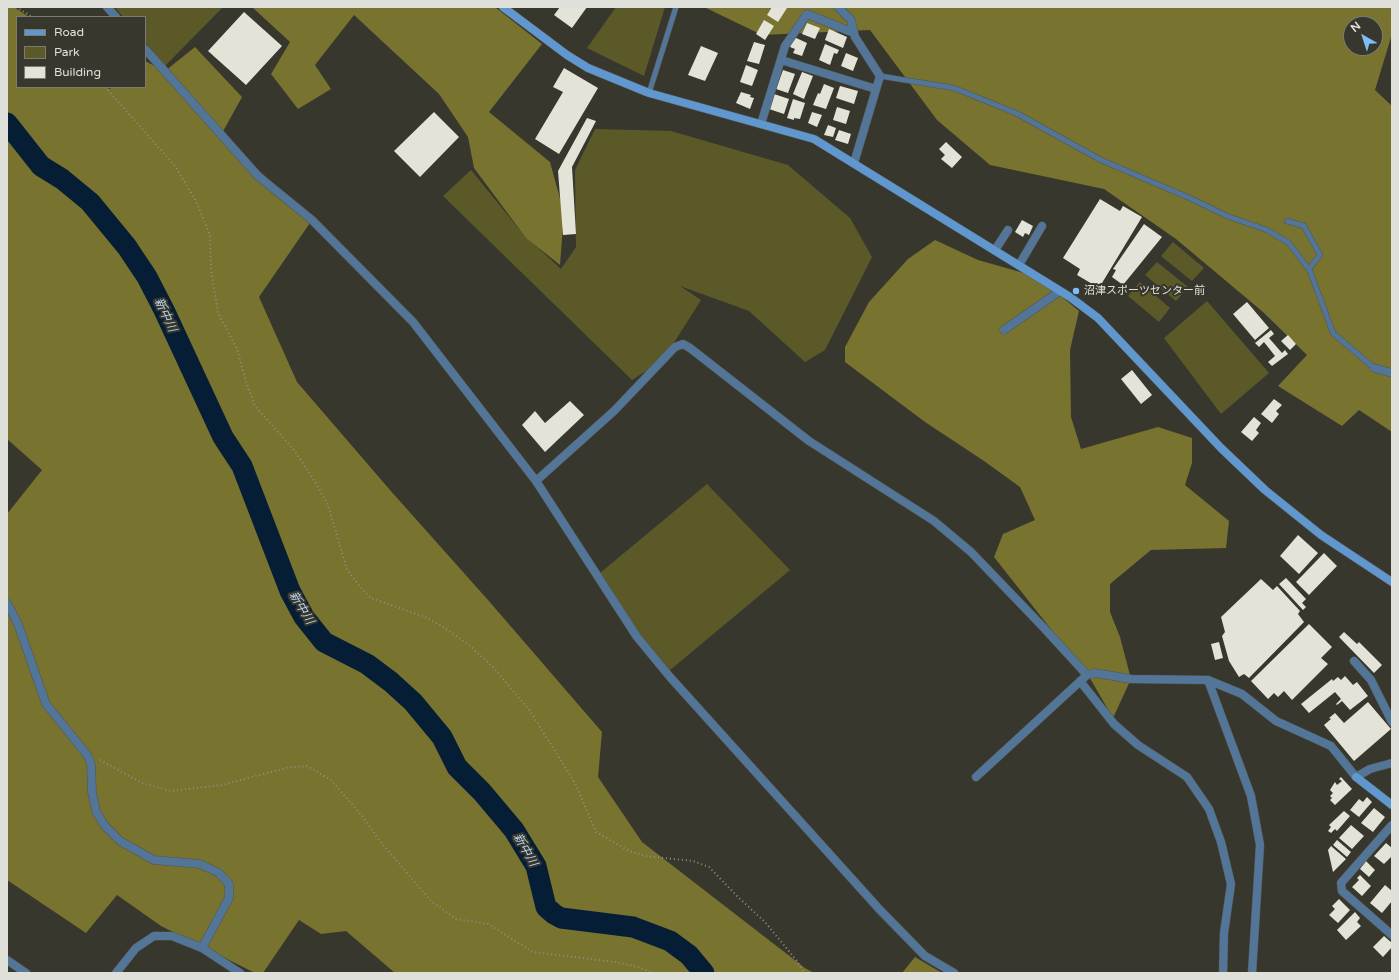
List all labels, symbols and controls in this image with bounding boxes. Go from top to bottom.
legend [16,16,146,88]
north arrow [1343,16,1383,56]
text: N [1348,19,1363,35]
text: Road [54,25,84,39]
text: Park [54,45,80,59]
text: Building [54,65,101,79]
place label: 沼津スポーツセンター前 [1084,284,1205,298]
marker: 沼津スポーツセンター前 [1071,286,1081,296]
water label: 新中川 [151,296,179,334]
water label: 新中川 [286,589,316,627]
water label: 新中川 [510,831,540,869]

